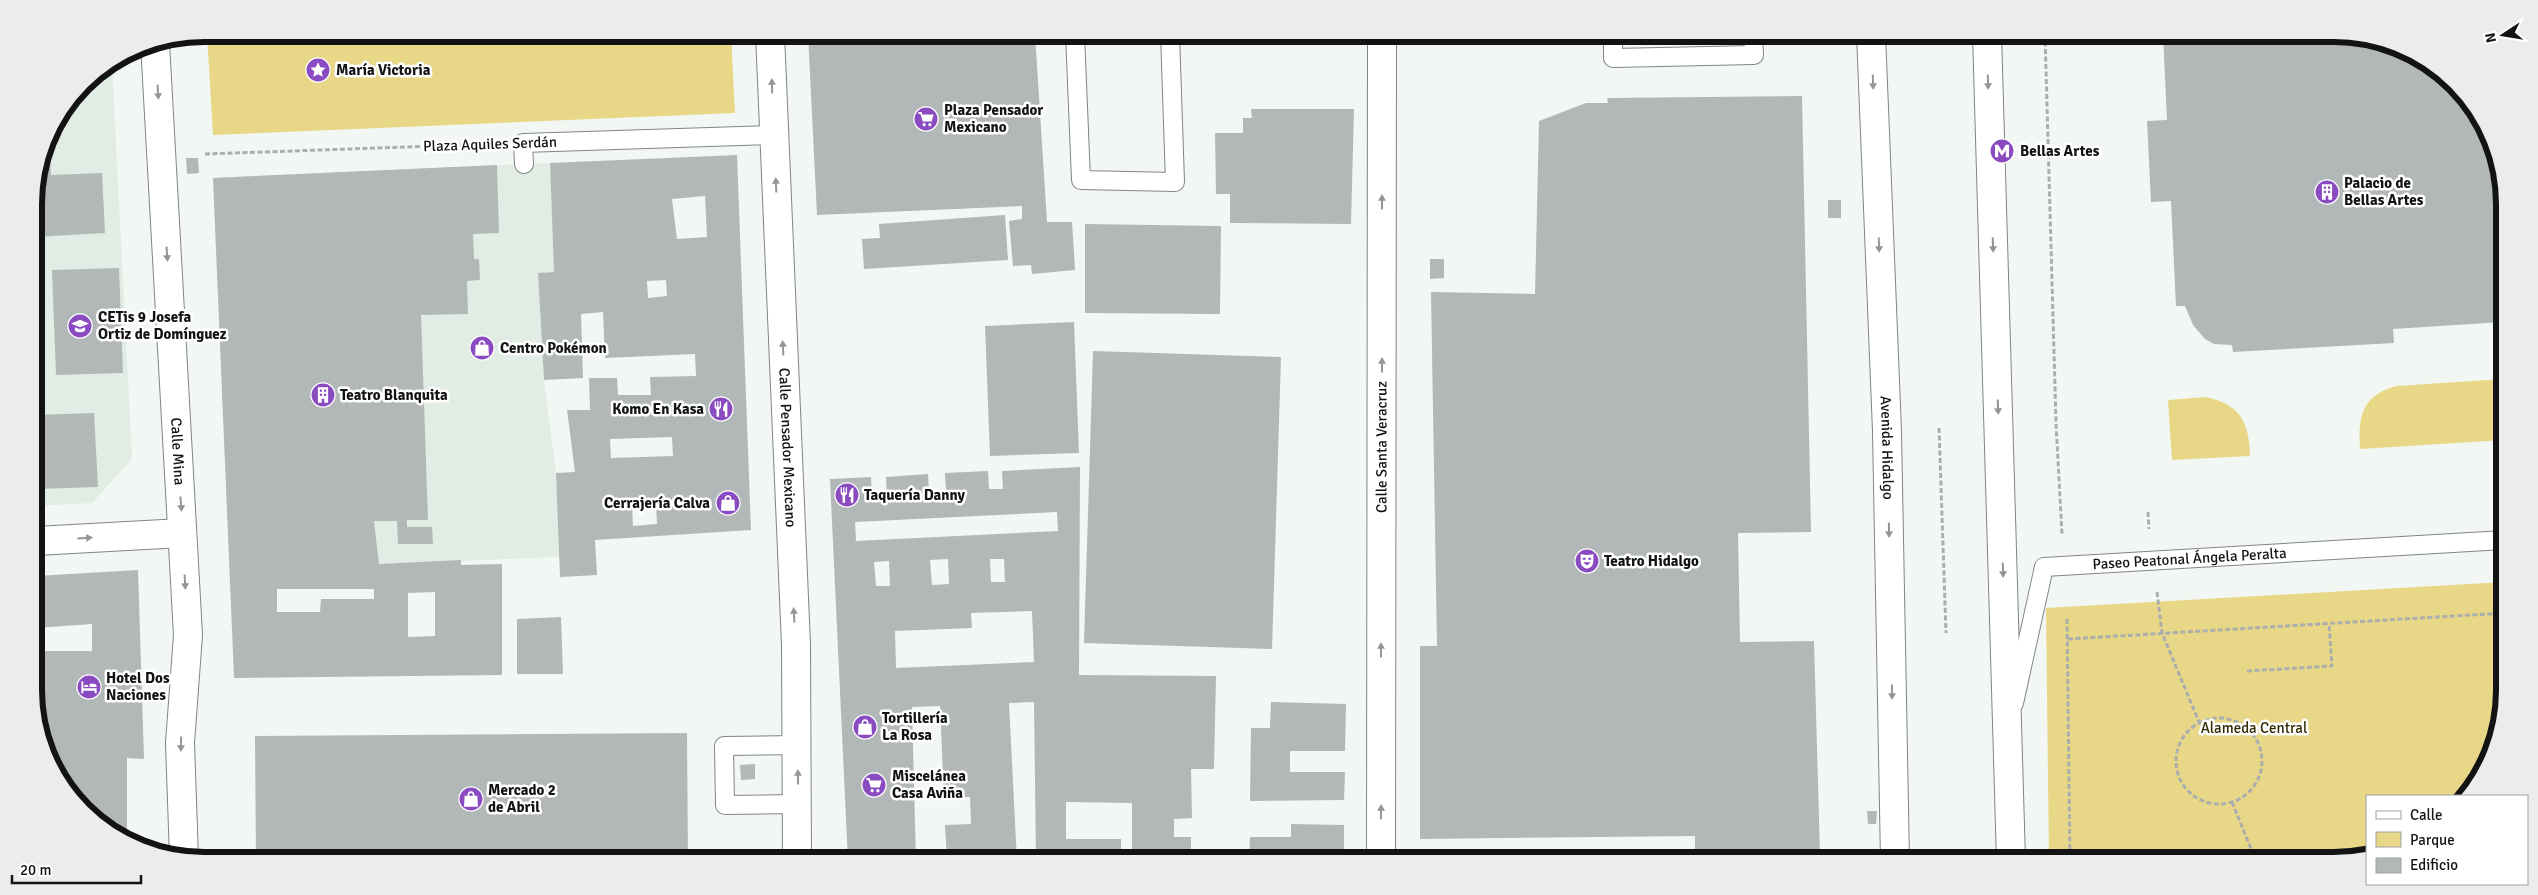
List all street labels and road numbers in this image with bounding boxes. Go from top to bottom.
street label: Plaza Aquiles Serdán [423,133,557,155]
street label: Calle Pensador Mexicano [775,367,800,528]
street label: Calle Santa Veracruz [1372,381,1391,513]
street label: Avenida Hidalgo [1877,395,1897,500]
street label: Calle Mina [167,417,189,486]
street label: Paseo Peatonal Ángela Peralta [2092,544,2287,573]

